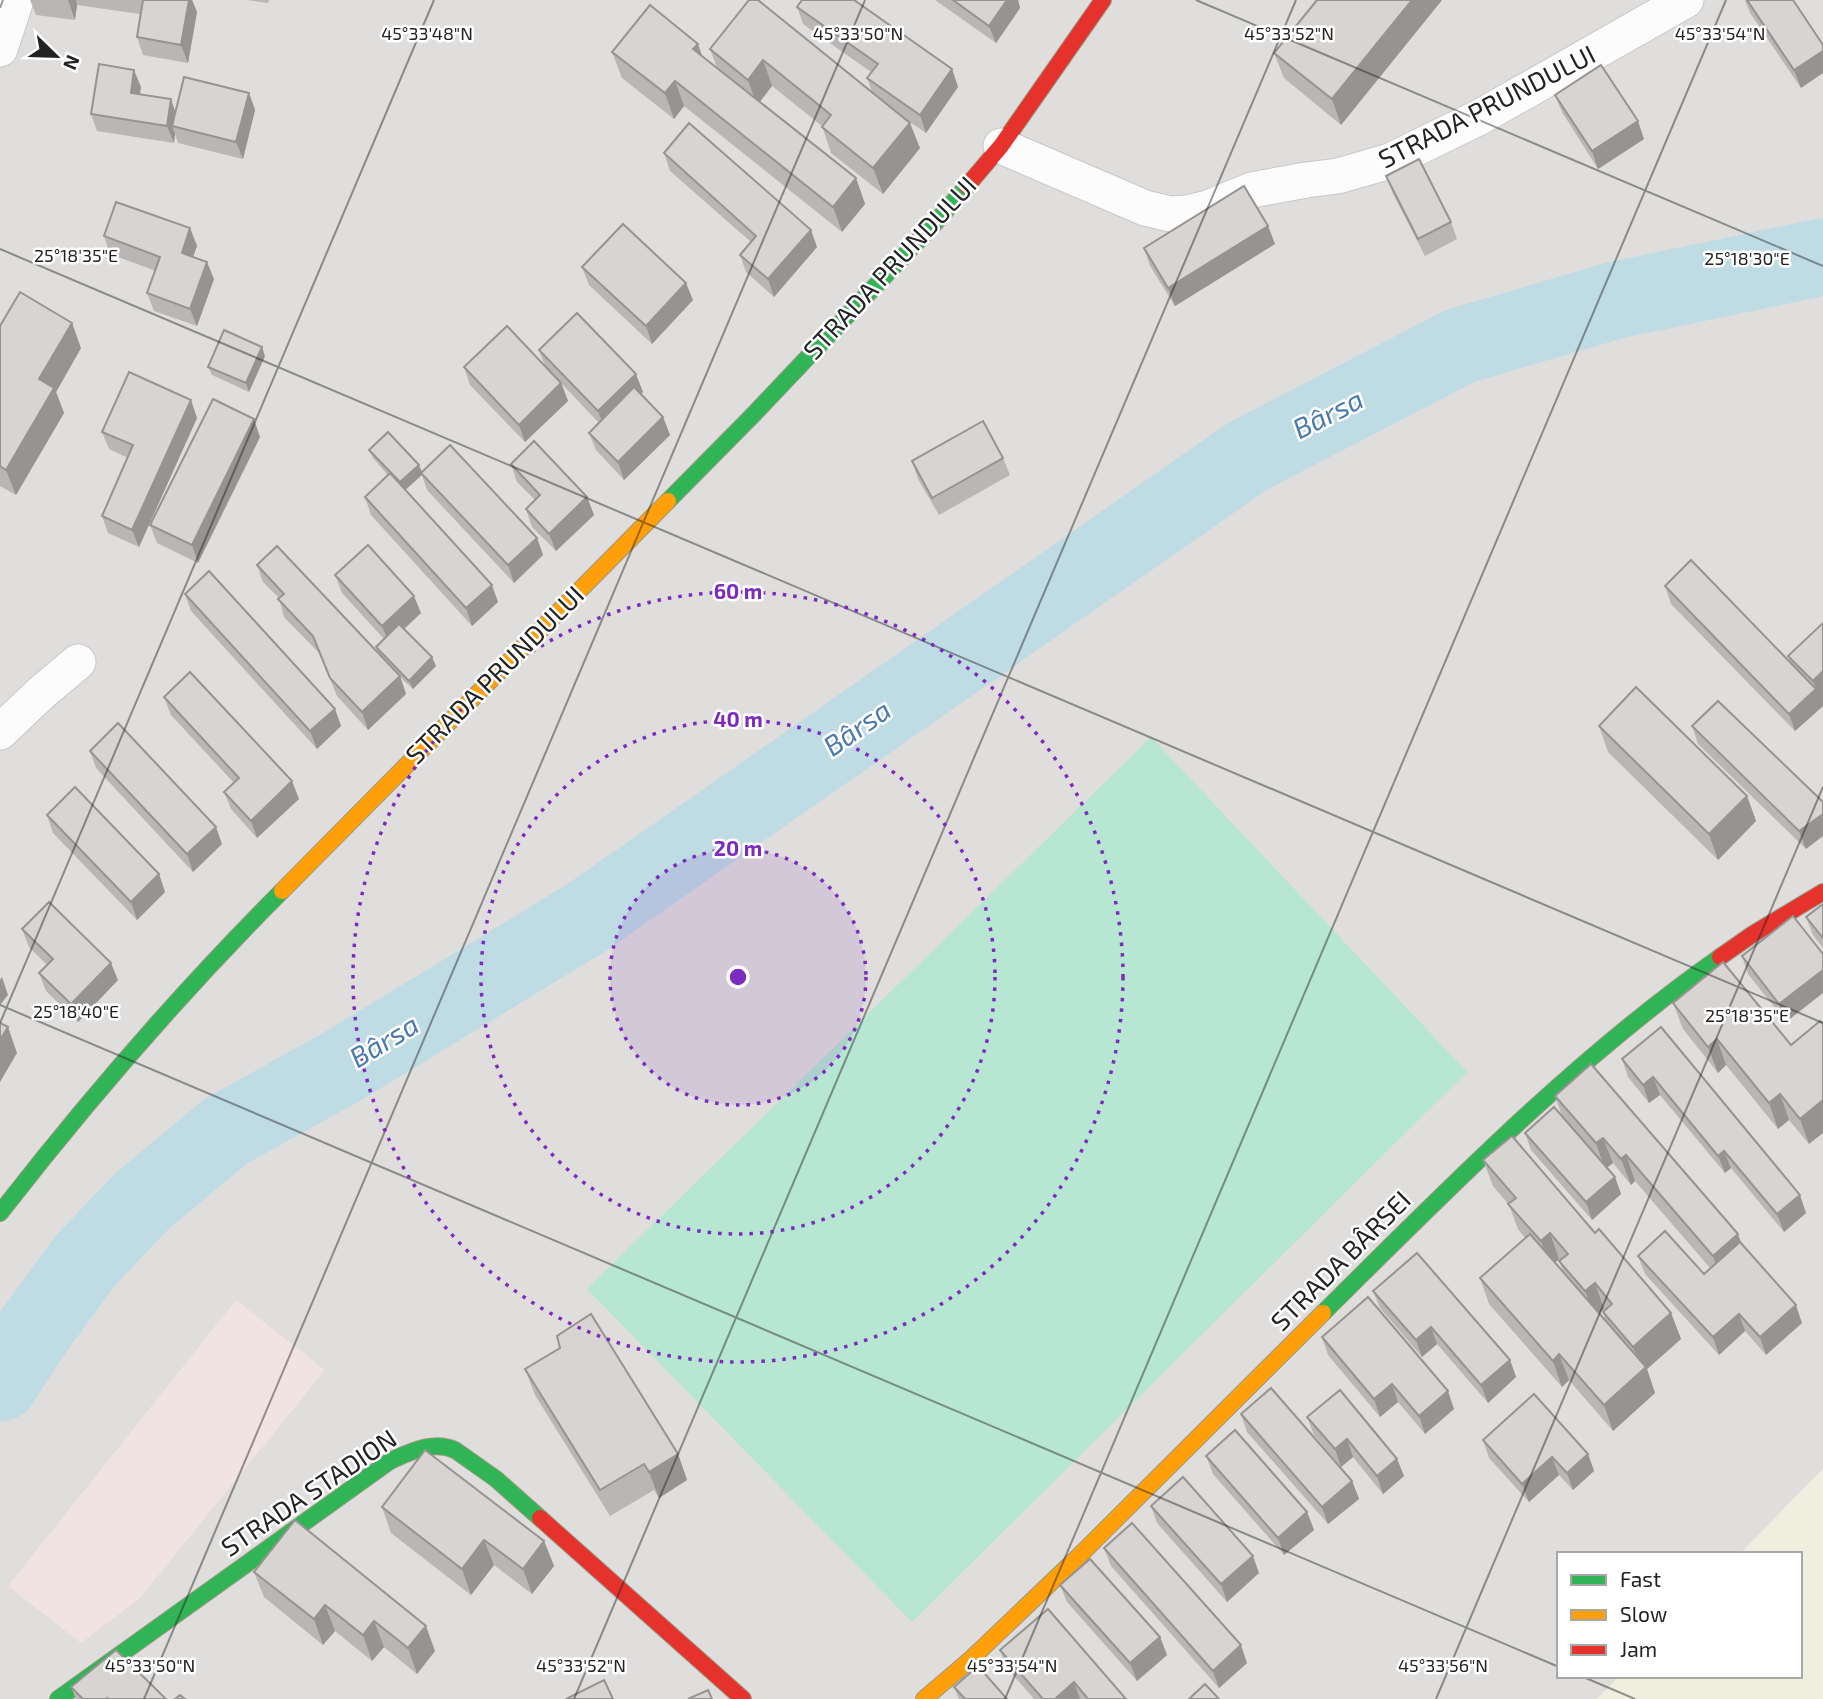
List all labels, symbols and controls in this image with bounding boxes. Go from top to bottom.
north arrow [21,21,91,91]
text: 45°33'48"N [381,22,473,44]
text: 45°33'50"N [813,22,903,44]
text: 45°33'52"N [1244,22,1334,44]
text: 45°33'54"N [1675,22,1765,44]
street label: STRADA PRUNDULUI [1373,38,1600,174]
text: N [59,52,85,74]
street label: STRADA PRUNDULUI [796,169,982,365]
text: 25°18'35"E [34,244,118,266]
text: 25°18'30"E [1704,247,1790,269]
water label: Bârsa [1287,381,1369,445]
street label: STRADA PRUNDULUI [398,578,589,769]
text: 60 m [714,578,762,603]
water label: Bârsa [816,692,897,763]
text: 40 m [713,706,763,731]
text: 20 m [714,835,762,860]
centre of rings [726,965,750,989]
text: 25°18'40"E [33,1000,119,1022]
text: 25°18'35"E [1705,1004,1789,1026]
water label: Bârsa [343,1006,424,1074]
street label: STRADA BÂRSEI [1264,1184,1416,1336]
street label: STRADA STADION [215,1422,402,1562]
legend [1557,1552,1802,1678]
text: Fast [1620,1566,1661,1591]
text: Slow [1620,1601,1667,1626]
text: Jam [1620,1636,1657,1661]
text: 45°33'50"N [105,1654,195,1676]
text: 45°33'52"N [536,1654,626,1676]
text: 45°33'54"N [967,1654,1057,1676]
text: 45°33'56"N [1398,1654,1488,1676]

